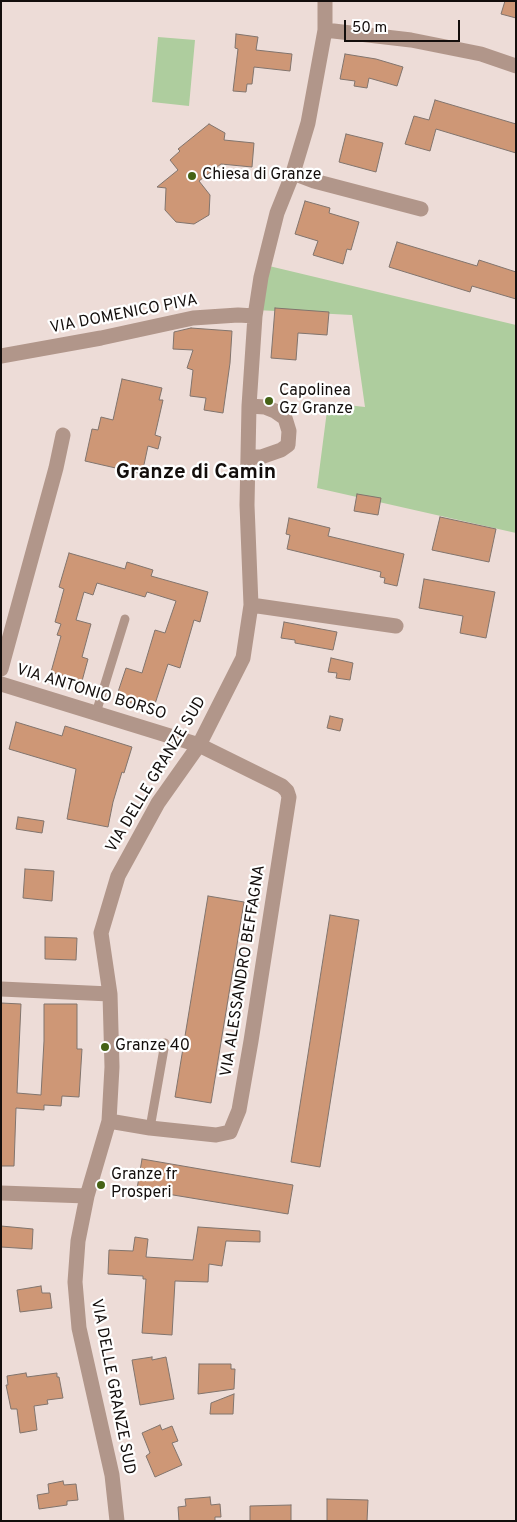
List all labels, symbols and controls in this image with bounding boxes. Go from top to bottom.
scale bar [347,10,463,42]
text: 50 m [352,19,387,38]
place label: Chiesa di Granze [202,166,321,186]
marker: Chiesa di Granze [186,170,198,182]
street label: VIA DOMENICO PIVA [49,291,199,339]
place label: Capolinea Gz Granze [279,382,353,420]
marker: Capolinea Gz Granze [263,395,275,407]
district label: Granze di Camin [116,461,276,487]
street label: VIA ANTONIO BORSO [14,661,168,725]
street label: VIA DELLE GRANZE SUD [103,693,211,857]
street label: VIA ALESSANDRO BEFFAGNA [218,864,270,1078]
place label: Granze 40 [115,1037,190,1057]
marker: Granze 40 [99,1041,111,1053]
place label: Granze fr Prosperi [111,1166,177,1204]
marker: Granze fr Prosperi [95,1179,107,1191]
street label: VIA DELLE GRANZE SUD [86,1297,138,1477]

